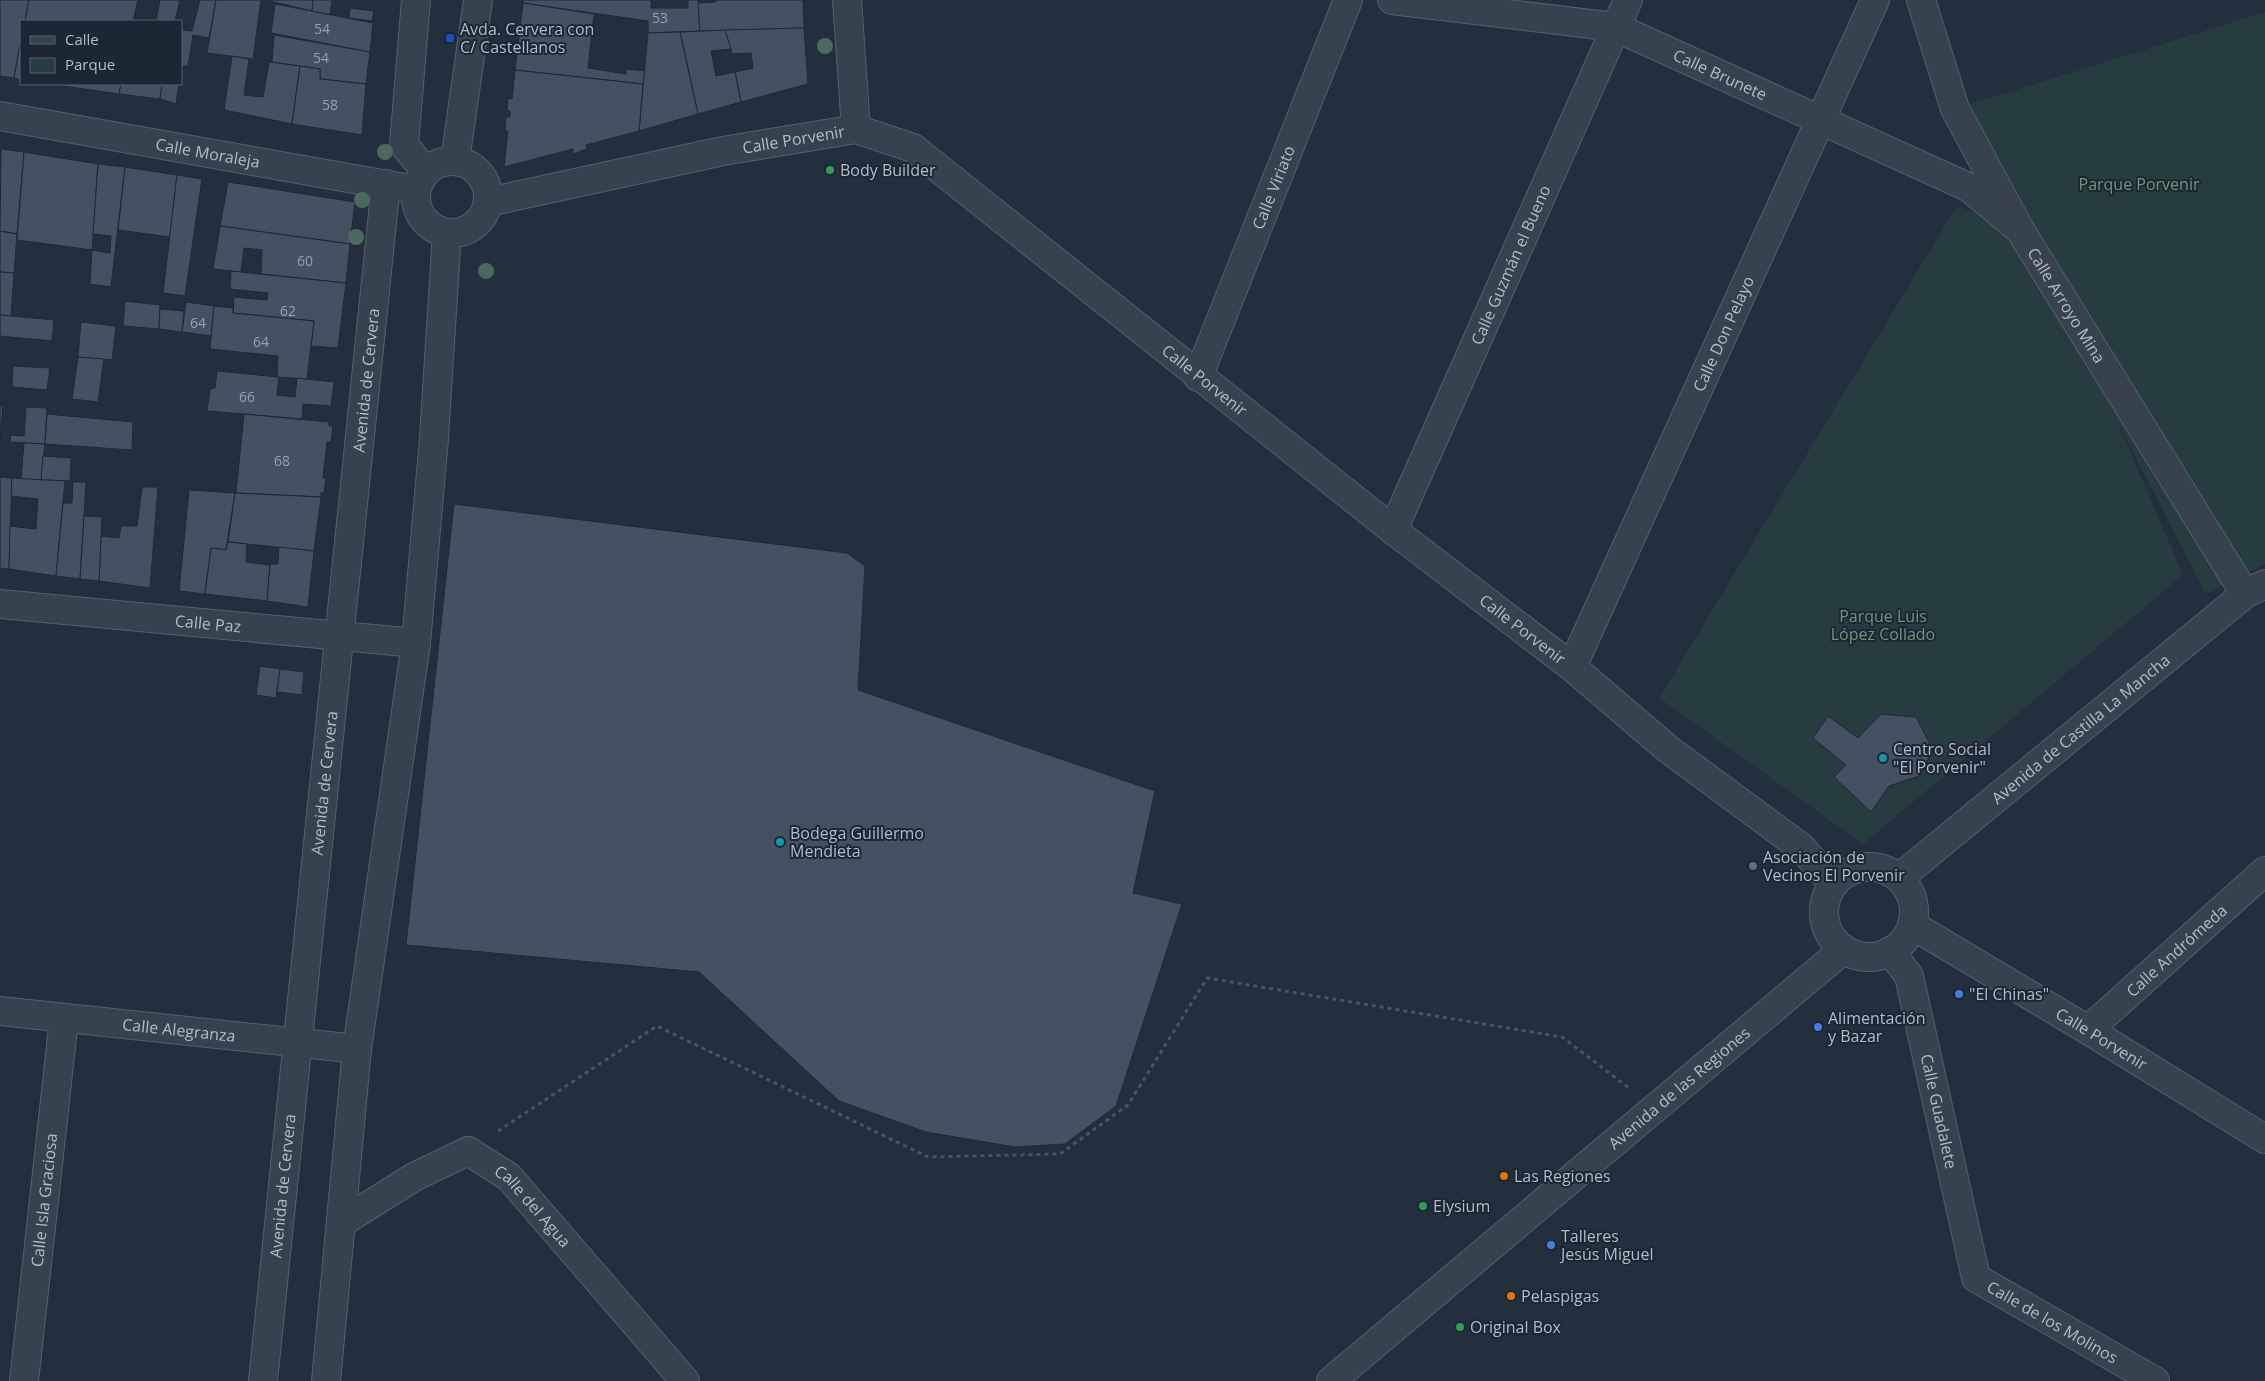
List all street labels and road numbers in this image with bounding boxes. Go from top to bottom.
street label: Calle Brunete [1670,44,1770,105]
street label: Calle Porvenir [741,120,847,159]
street label: Calle Moraleja [154,133,262,173]
street label: Calle Viriato [1247,142,1300,233]
street label: Calle Guzmán el Bueno [1466,182,1556,348]
street label: Calle Arroyo Mina [2022,243,2111,367]
street label: Calle Don Pelayo [1688,273,1759,395]
street label: Avenida de Cervera [348,307,384,453]
street label: Calle Porvenir [1157,339,1252,421]
street label: Calle Porvenir [1475,589,1571,670]
street label: Calle Paz [174,609,242,638]
street label: Avenida de Castilla La Mancha [1987,649,2175,809]
street label: Avenida de Cervera [306,710,343,856]
street label: Calle Andrómeda [2121,899,2232,1002]
street label: Calle Porvenir [2052,1002,2152,1075]
street label: Calle Alegranza [121,1013,237,1047]
street label: Avenida de las Regiones [1603,1022,1755,1154]
street label: Calle Guadalete [1916,1052,1962,1171]
street label: Avenida de Cervera [264,1113,301,1259]
street label: Calle Isla Graciosa [26,1132,62,1268]
street label: Calle del Agua [490,1160,576,1252]
street label: Calle de los Molinos [1983,1276,2122,1368]

